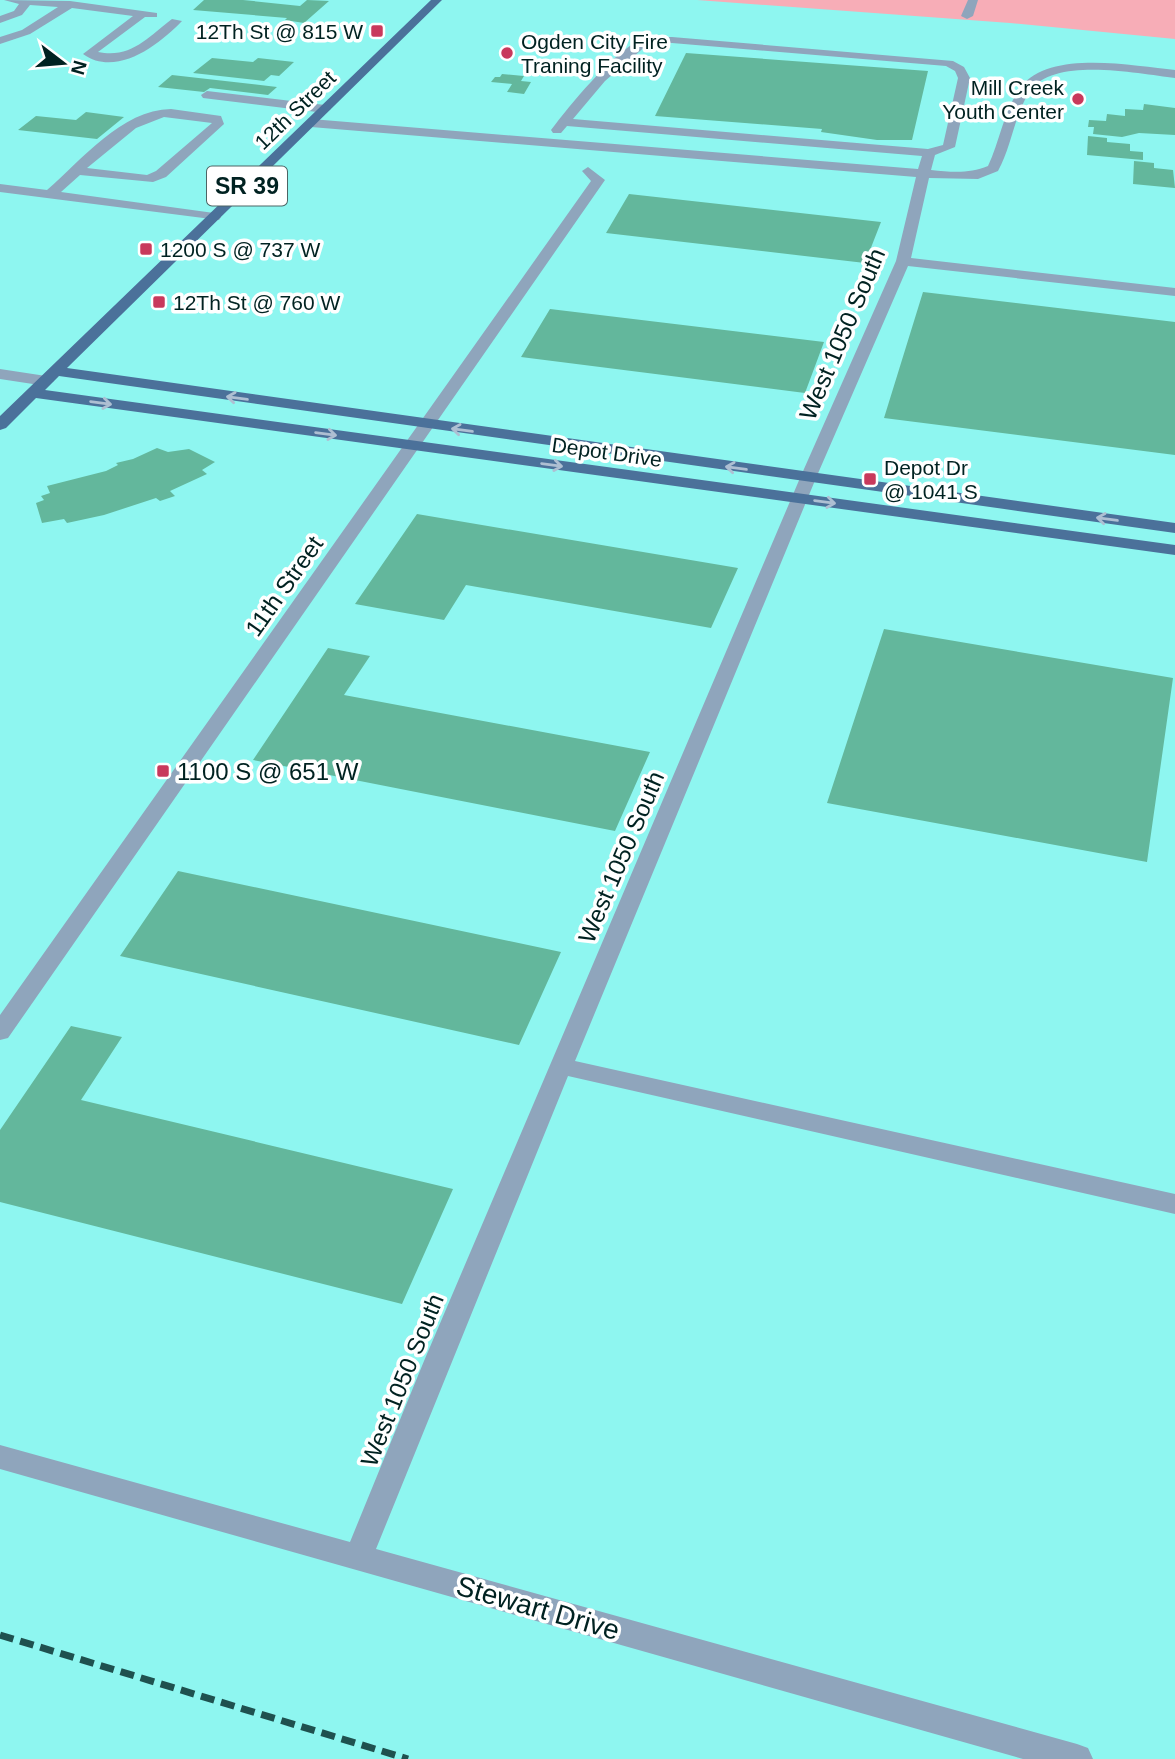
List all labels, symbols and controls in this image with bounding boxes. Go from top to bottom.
place label: 12Th St @ 815 W [196,20,363,43]
marker: 12Th St @ 815 W [369,23,385,39]
north arrow [28,28,98,98]
place label: Ogden City Fire Traning Facility [521,30,668,77]
marker: Ogden City Fire Traning Facility [499,45,515,61]
text: N [67,58,91,77]
street label: 12th Street [250,66,340,154]
place label: Mill Creek Youth Center [942,76,1064,123]
marker: Mill Creek Youth Center [1070,91,1086,107]
road number: SR 39 [207,167,287,206]
place label: 1200 S @ 737 W [160,238,320,261]
marker: 1200 S @ 737 W [138,241,154,257]
street label: West 1050 South [794,244,890,424]
place label: 12Th St @ 760 W [173,291,340,314]
marker: 12Th St @ 760 W [151,294,167,310]
one-way arrow [226,391,249,404]
one-way arrow [89,396,112,409]
one-way arrow [452,424,474,437]
one-way arrow [314,428,337,441]
street label: Depot Drive [550,433,664,471]
place label: Depot Dr @ 1041 S [884,456,978,503]
one-way arrow [540,459,562,472]
one-way arrow [725,461,748,474]
marker: Depot Dr @ 1041 S [862,471,878,487]
one-way arrow [814,496,836,509]
one-way arrow [1097,512,1119,525]
street label: 11th Street [240,531,328,641]
place label: 1100 S @ 651 W [177,758,359,785]
marker: 1100 S @ 651 W [155,763,171,779]
street label: West 1050 South [573,767,669,947]
street label: West 1050 South [355,1290,449,1470]
street label: Stewart Drive [453,1570,623,1646]

